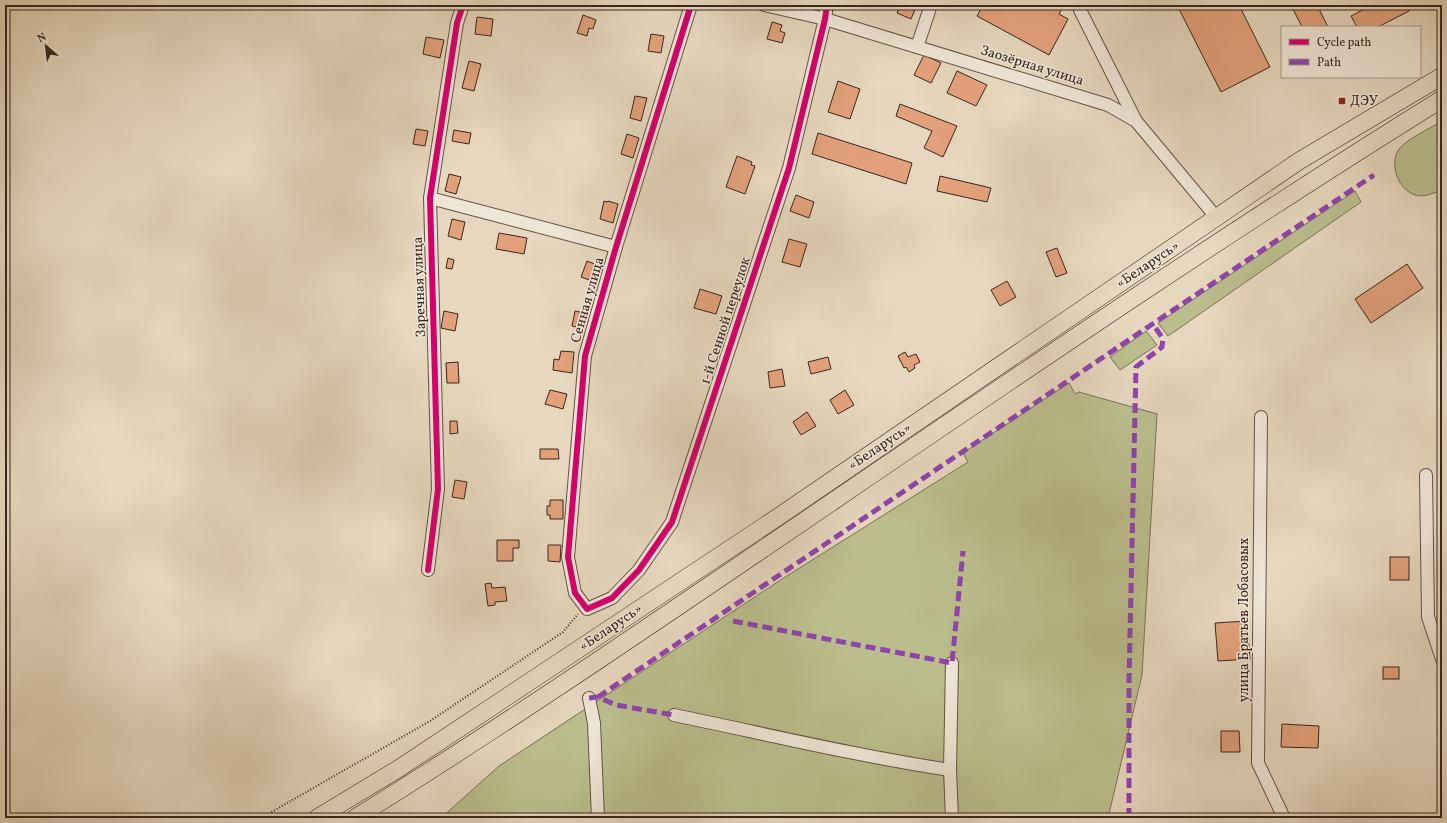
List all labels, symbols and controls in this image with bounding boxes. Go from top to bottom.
north arrow [26,26,66,66]
legend [1281,26,1421,78]
text: N [35,30,49,47]
text: Cycle path [1317,35,1372,51]
street label: Заозёрная улица [978,41,1086,91]
text: Path [1317,55,1341,71]
place label: ДЭУ [1350,92,1378,111]
marker: ДЭУ [1337,96,1347,106]
street label: Заречная улица [409,236,431,338]
street label: «Беларусь» [1113,237,1183,293]
street label: 1-й Сенной переулок [696,254,756,387]
street label: Сенная улица [567,255,609,345]
street label: «Беларусь» [845,419,915,475]
street label: улица Братьев Лобасовых [1235,538,1254,702]
street label: «Беларусь» [576,600,646,656]

